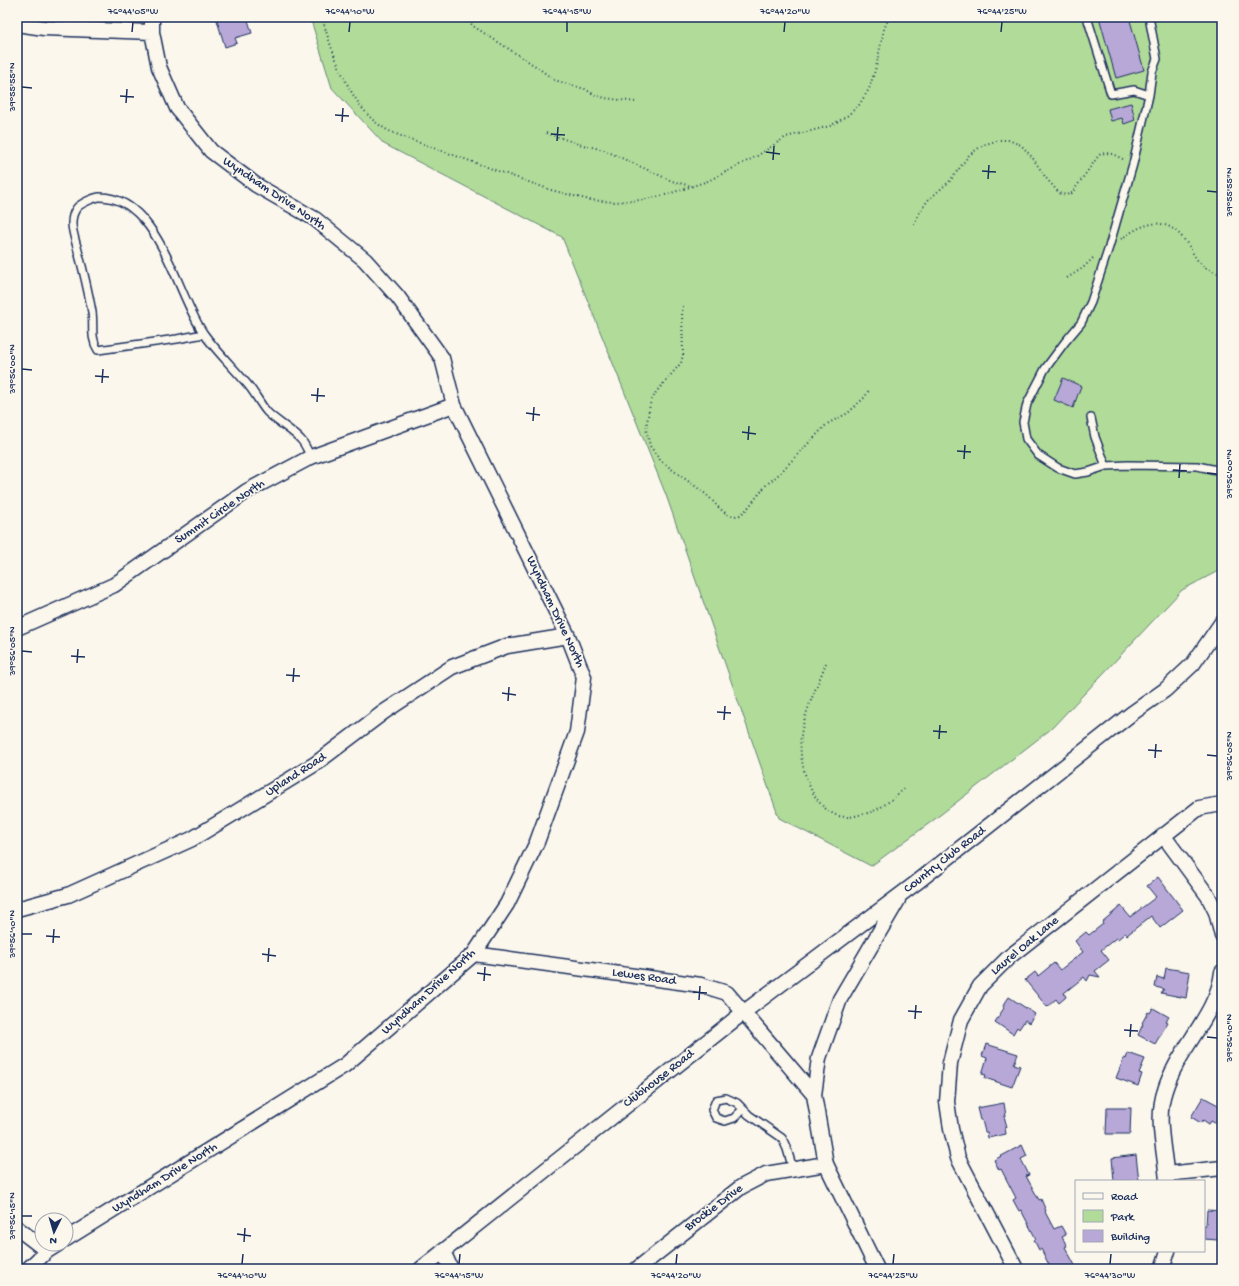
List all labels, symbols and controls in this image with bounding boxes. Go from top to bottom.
text: 76°44'05"W [107,6,159,18]
text: 76°44'10"W [324,6,375,18]
text: 76°44'15"W [542,6,592,18]
text: 76°44'20"W [759,6,810,18]
text: 76°44'25"W [976,6,1027,18]
text: 39°55'55"N [7,62,19,112]
street label: Wyndham Drive North [220,154,328,234]
text: 39°55'55"N [1224,167,1236,217]
text: 39°56'00"N [7,344,19,395]
text: 39°56'00"N [1224,449,1236,500]
street label: Summit Circle North [172,476,268,548]
street label: Wyndham Drive North [523,554,587,670]
text: 39°56'05"N [7,626,19,677]
text: 39°56'05"N [1224,731,1236,782]
street label: Upland Road [263,749,330,800]
street label: Country Club Road [901,823,990,897]
text: 39°56'10"N [7,910,19,959]
street label: Laurel Oak Lane [988,913,1062,979]
street label: Wyndham Drive North [379,946,479,1038]
street label: Lewes Road [611,965,678,989]
text: 39°56'10"N [1224,1014,1236,1063]
street label: Clubhouse Road [621,1046,698,1111]
street label: Wyndham Drive North [110,1139,220,1216]
legend [1075,1180,1205,1252]
street label: Brockie Drive [681,1181,746,1235]
text: Road [1111,1191,1138,1205]
text: 39°56'15"N [7,1192,19,1241]
text: Park [1110,1211,1136,1225]
north arrow [34,1212,74,1252]
text: Building [1110,1231,1150,1245]
text: N [49,1234,57,1246]
text: 76°44'10"W [216,1270,267,1282]
text: 76°44'15"W [434,1270,484,1282]
text: 76°44'20"W [650,1270,701,1282]
text: 76°44'25"W [867,1270,918,1282]
text: 76°44'30"W [1084,1270,1136,1282]

